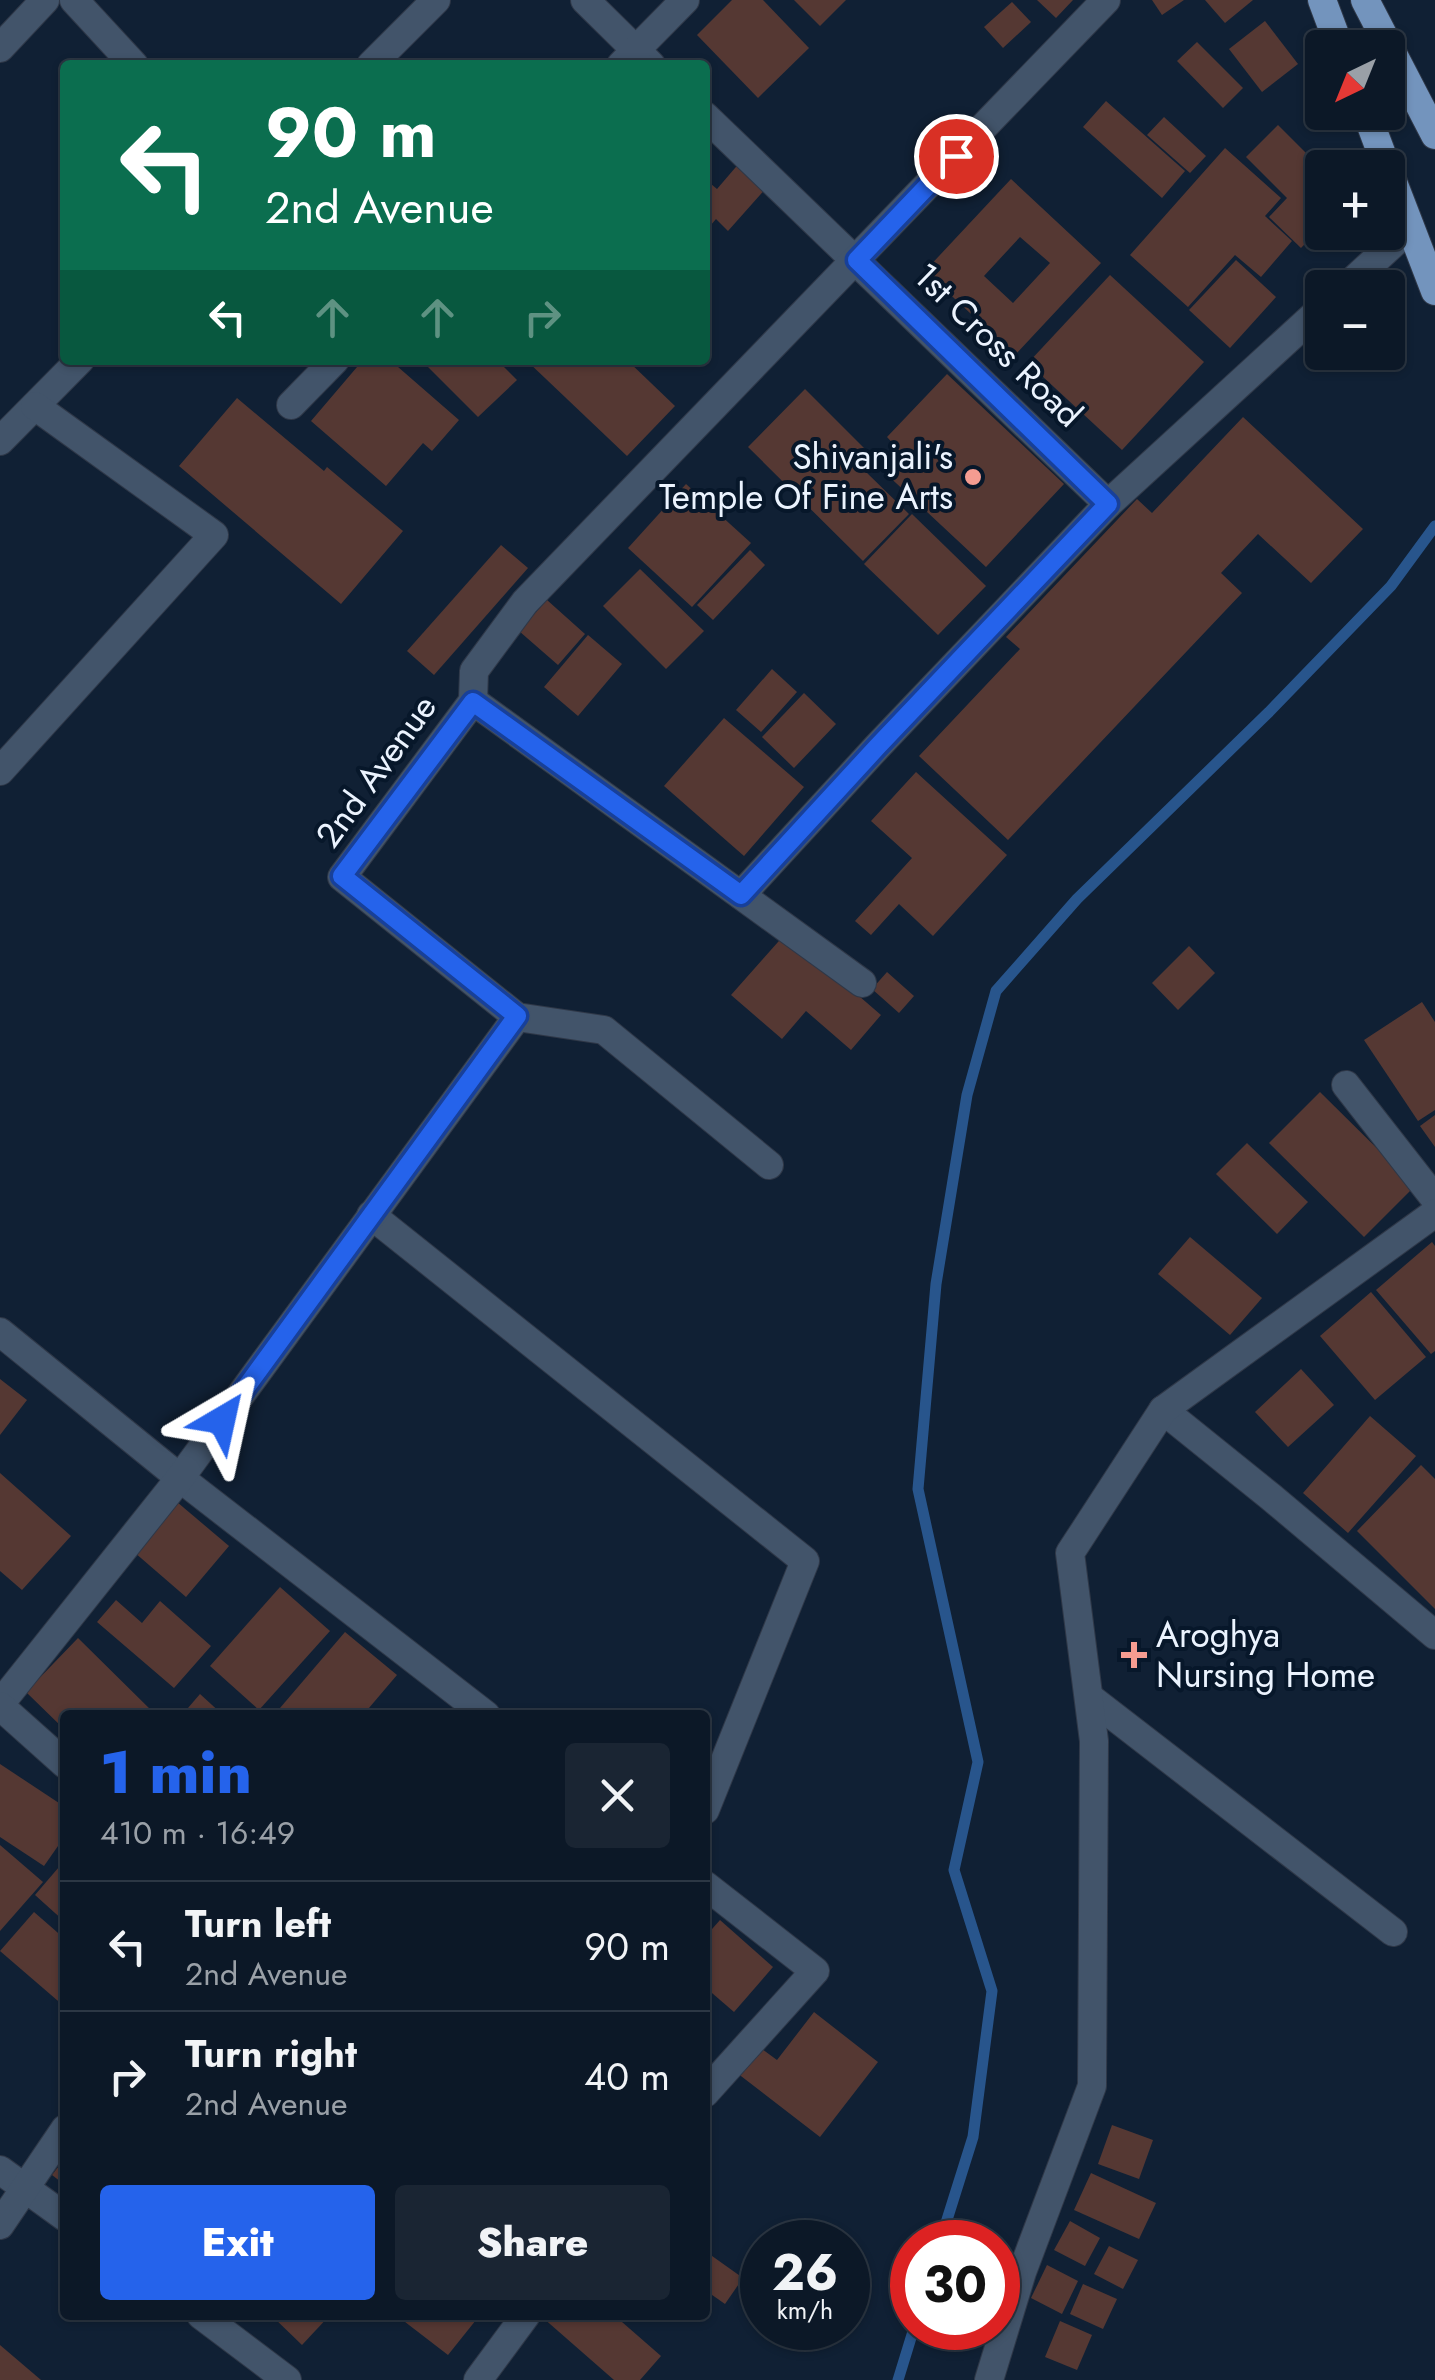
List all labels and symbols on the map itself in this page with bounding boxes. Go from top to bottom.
north arrow [1305,30,1405,130]
pin [914,114,999,199]
street label: 1st Cross Road [902,251,1094,439]
place label: Shivanjali's Temple Of Fine Arts [659,432,953,522]
marker: Shivanjali's Temple Of Fine Arts [962,466,984,488]
street label: 2nd Avenue [304,684,448,858]
position arrow [170,1368,274,1472]
place label: Aroghya Nursing Home [1156,1610,1375,1700]
marker: Aroghya Nursing Home [1121,1642,1147,1668]
speed limit sign: 30 [890,2220,1020,2350]

